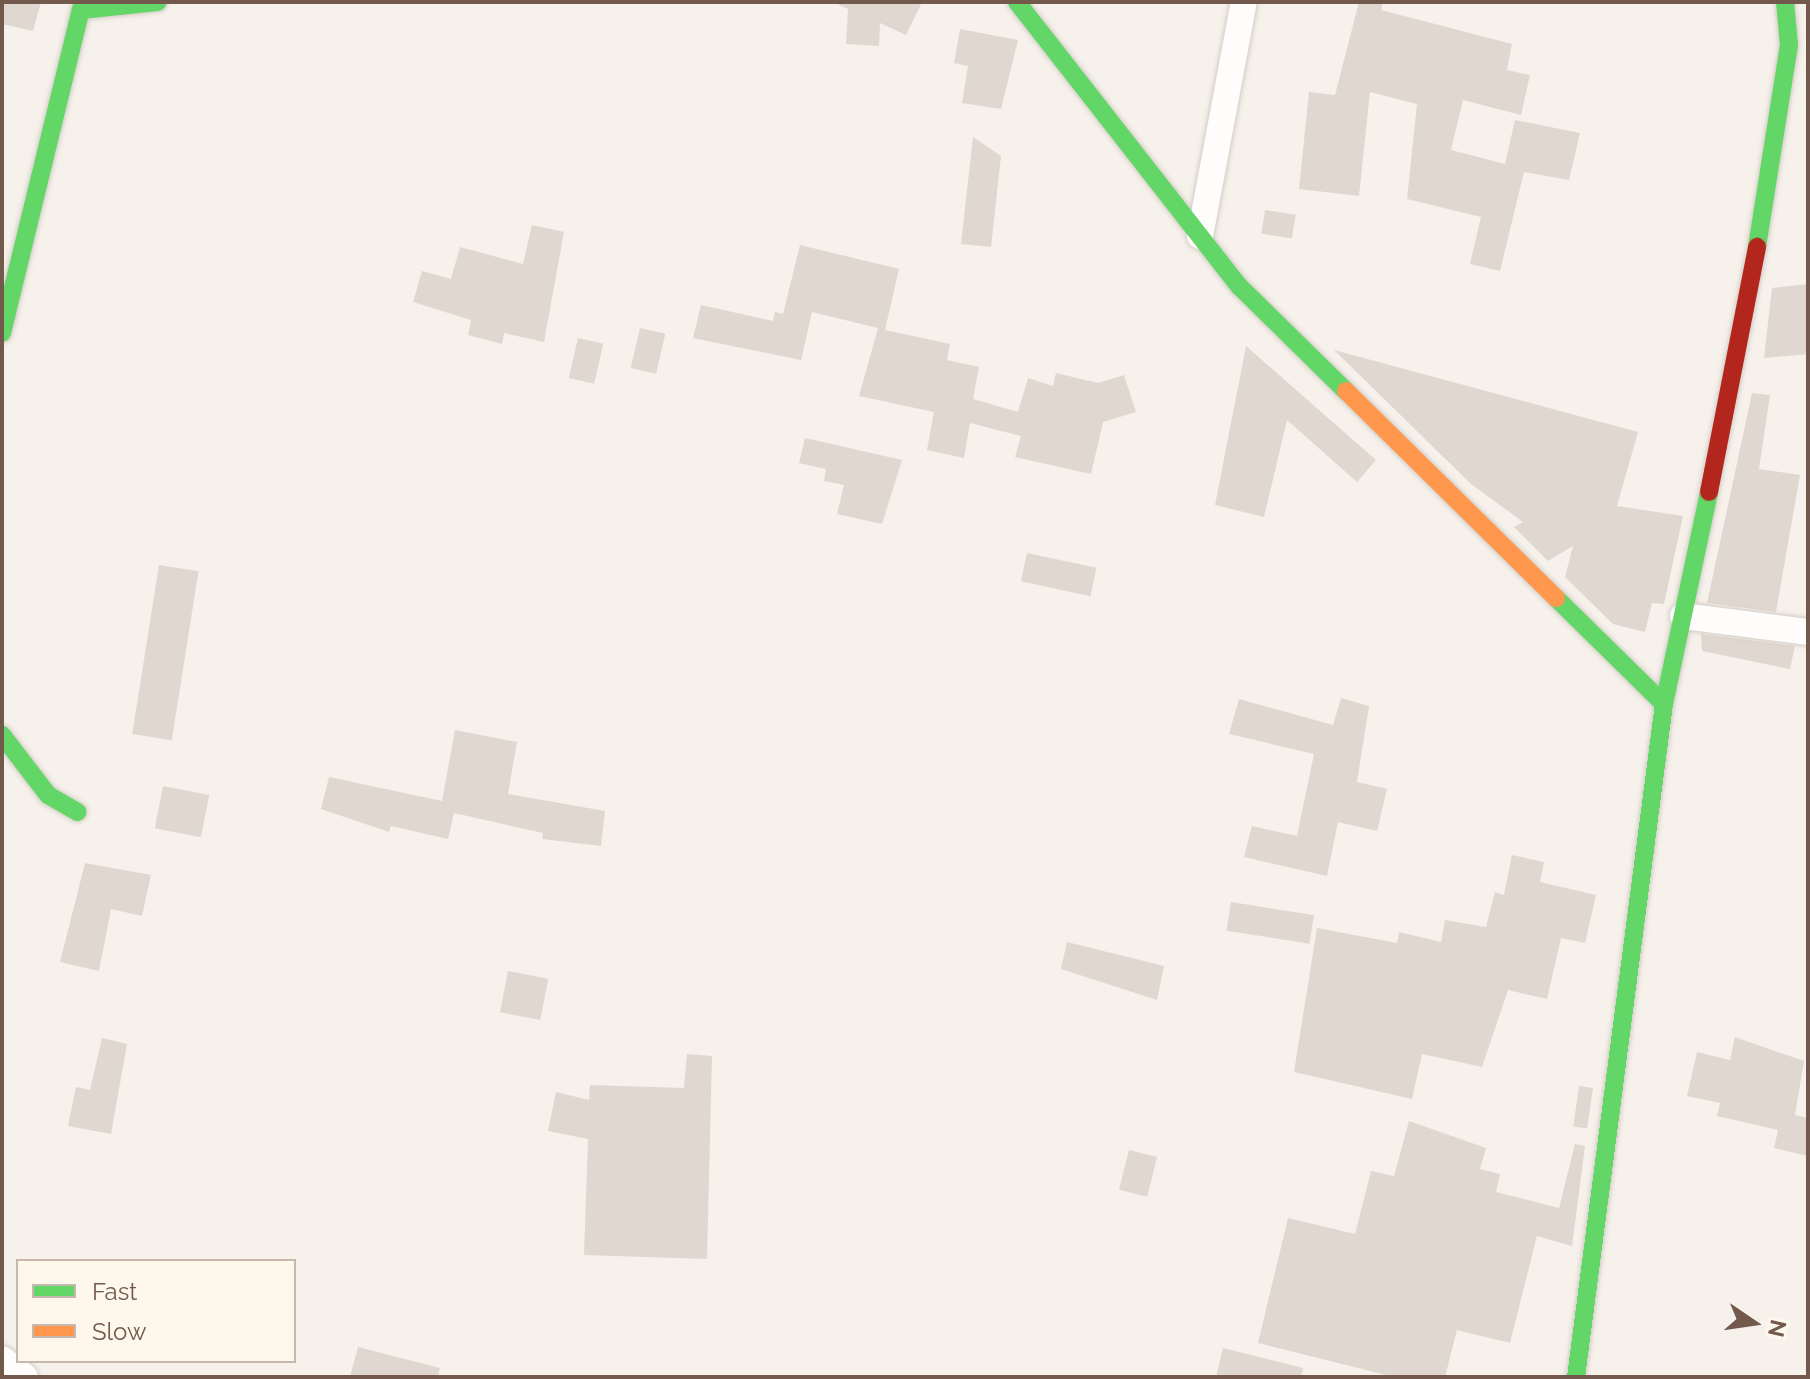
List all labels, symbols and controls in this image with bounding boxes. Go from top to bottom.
legend [16,1259,296,1363]
text: Fast [92,1277,137,1306]
north arrow [1714,1283,1794,1363]
text: Slow [92,1317,146,1346]
text: N [1763,1317,1792,1339]

